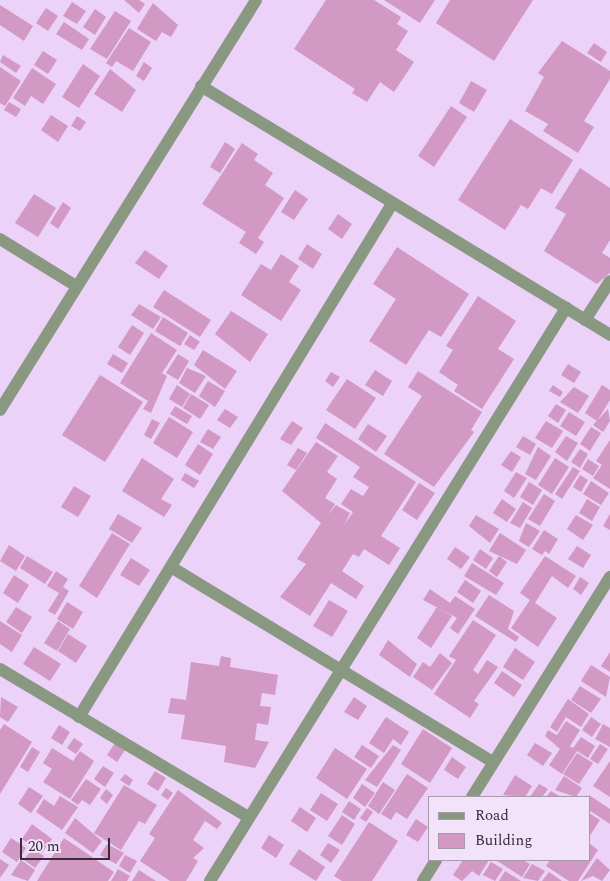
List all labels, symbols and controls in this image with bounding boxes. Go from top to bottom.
legend [428,796,590,861]
text: Road [475,804,509,827]
scale bar [22,828,112,860]
text: Building [475,829,532,852]
text: 20 m [28,835,60,858]

